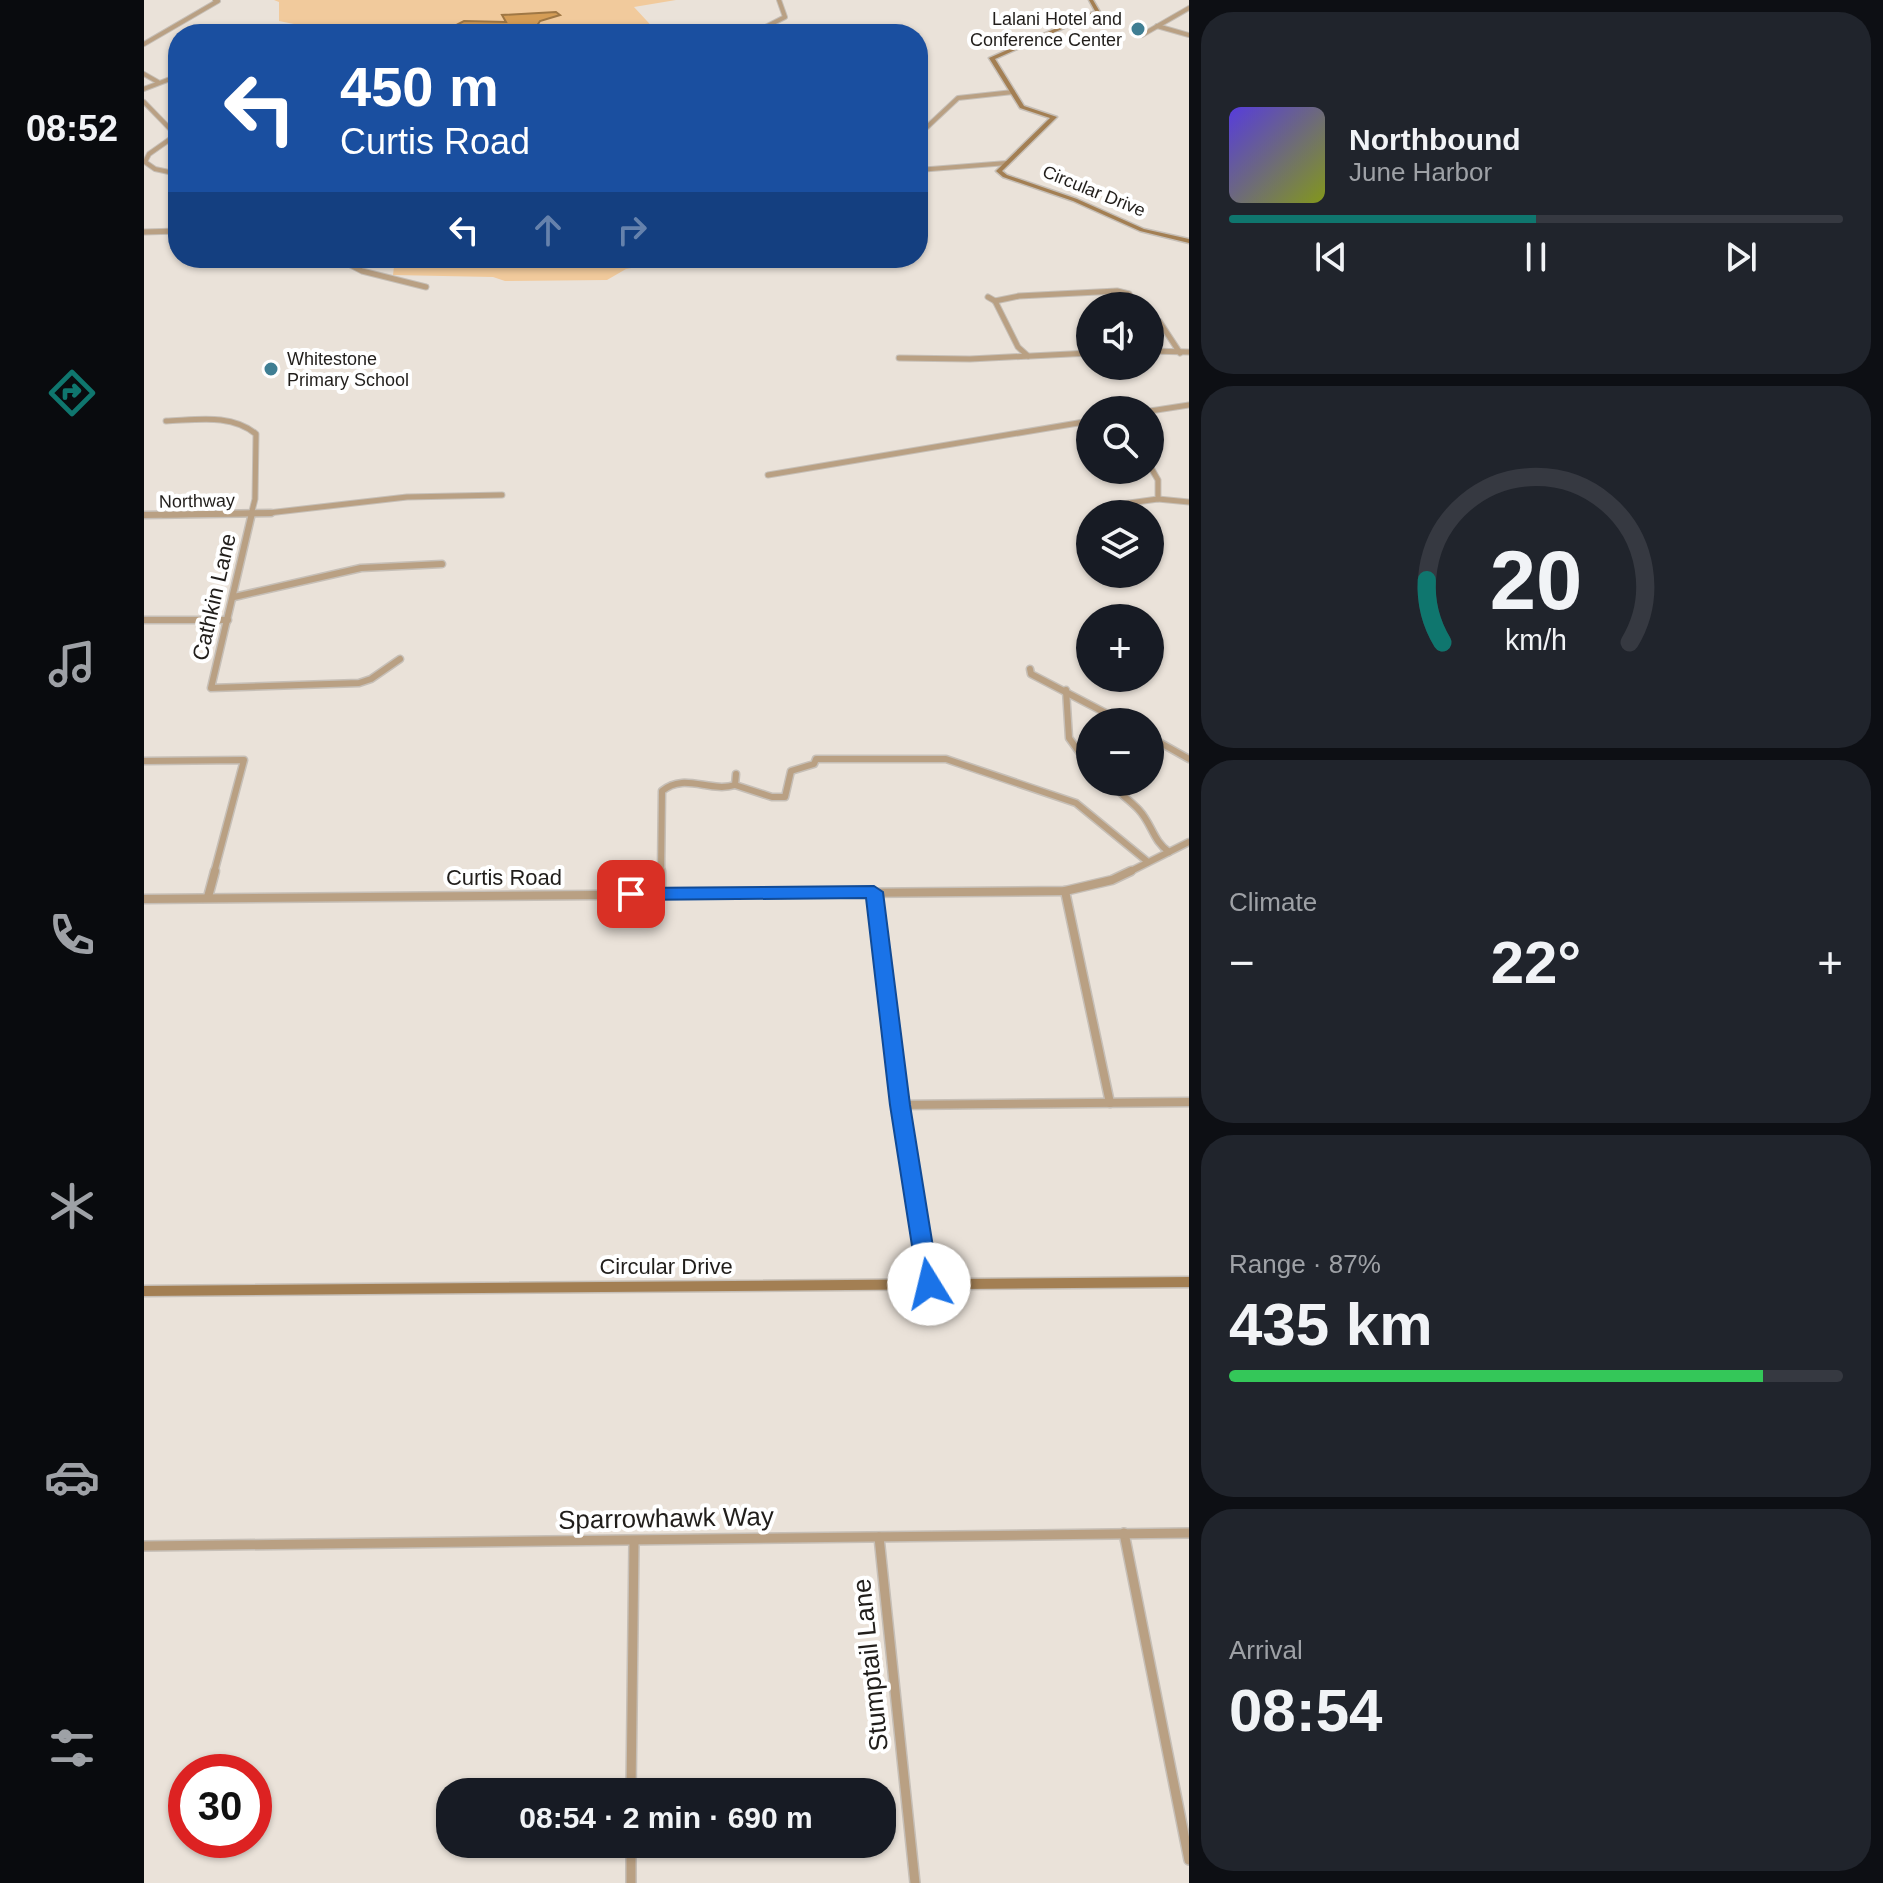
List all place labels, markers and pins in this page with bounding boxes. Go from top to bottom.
place label: Lalani Hotel and Conference Center [970,9,1122,50]
marker: Lalani Hotel and Conference Center [1129,20,1147,38]
place label: Whitestone Primary School [287,349,409,390]
marker: Whitestone Primary School [262,360,280,378]
pin [597,860,665,928]

